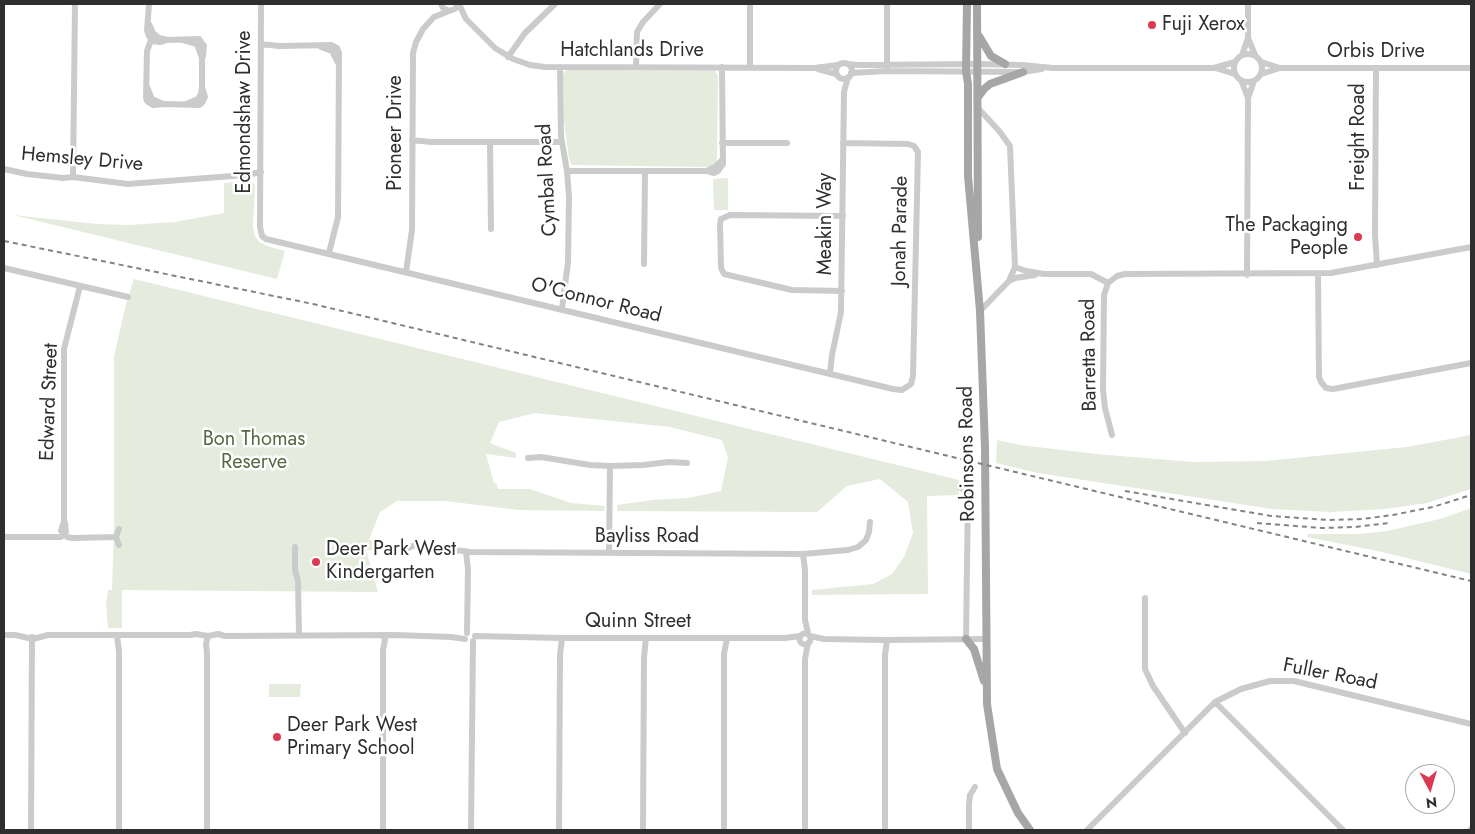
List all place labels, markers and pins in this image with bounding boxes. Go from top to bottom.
place label: Fuji Xerox [1162,13,1245,37]
marker: Fuji Xerox [1146,19,1158,31]
place label: The Packaging People [1225,214,1348,261]
marker: The Packaging People [1352,231,1364,243]
place label: Deer Park West Kindergarten [326,538,456,585]
marker: Deer Park West Kindergarten [310,556,322,568]
place label: Deer Park West Primary School [287,714,417,761]
marker: Deer Park West Primary School [271,731,283,743]

